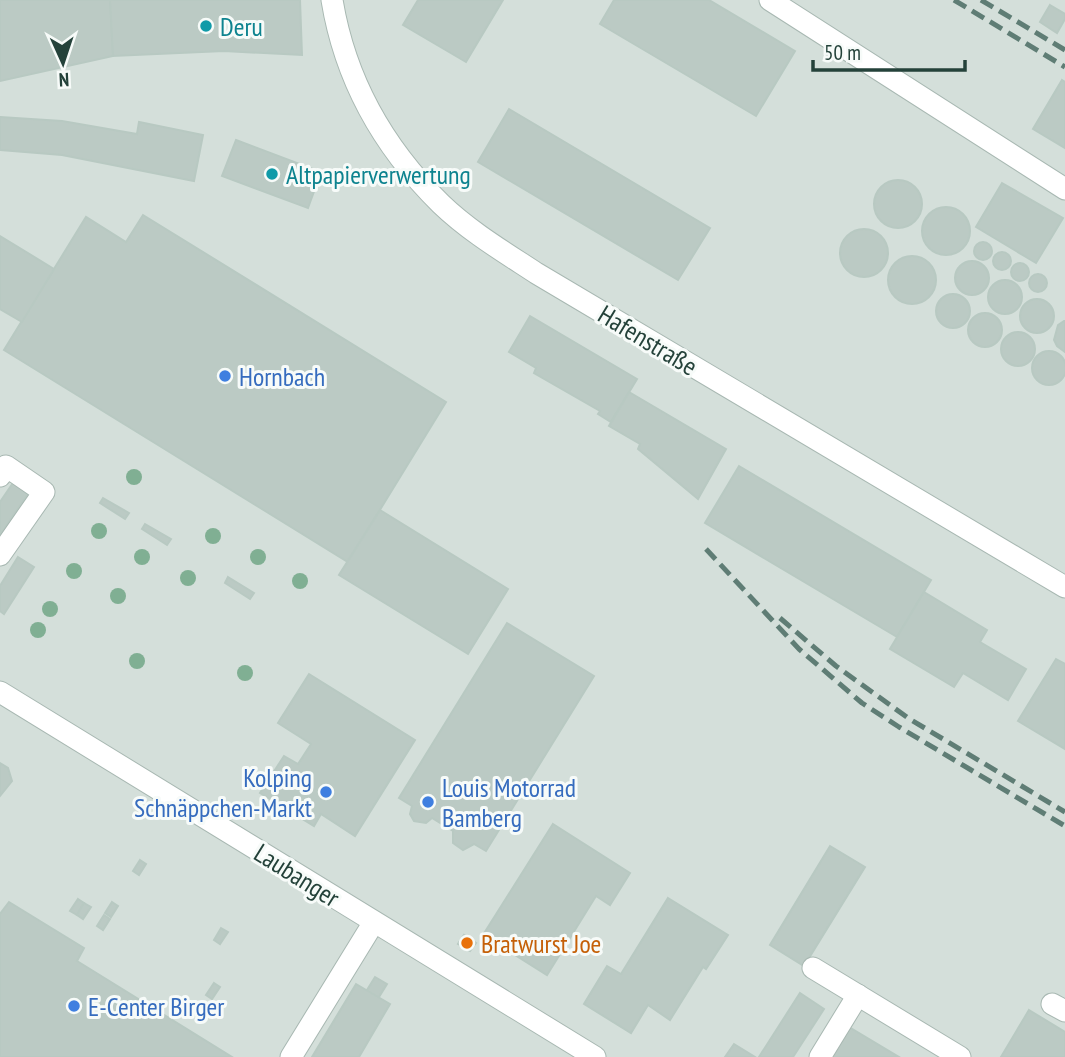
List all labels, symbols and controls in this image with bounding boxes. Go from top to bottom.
place label: Deru [220,10,263,43]
marker: Deru [198,18,214,34]
north arrow [28,28,98,98]
scale bar [813,28,965,72]
text: 50 m [824,39,861,66]
text: N [58,68,70,92]
place label: Altpapierverwertung [286,158,471,191]
marker: Altpapierverwertung [264,166,280,182]
street label: Hafenstraße [592,298,704,382]
place label: Hornbach [239,360,325,393]
marker: Hornbach [217,368,233,384]
place label: Kolping Schnäppchen-Markt [134,761,312,824]
place label: Louis Motorrad Bamberg [442,771,576,834]
marker: Kolping Schnäppchen-Markt [318,784,334,800]
marker: Louis Motorrad Bamberg [420,794,436,810]
street label: Laubanger [248,836,346,914]
place label: Bratwurst Joe [481,927,601,960]
marker: Bratwurst Joe [459,935,475,951]
place label: E-Center Birger [88,990,224,1023]
marker: E-Center Birger [66,998,82,1014]

